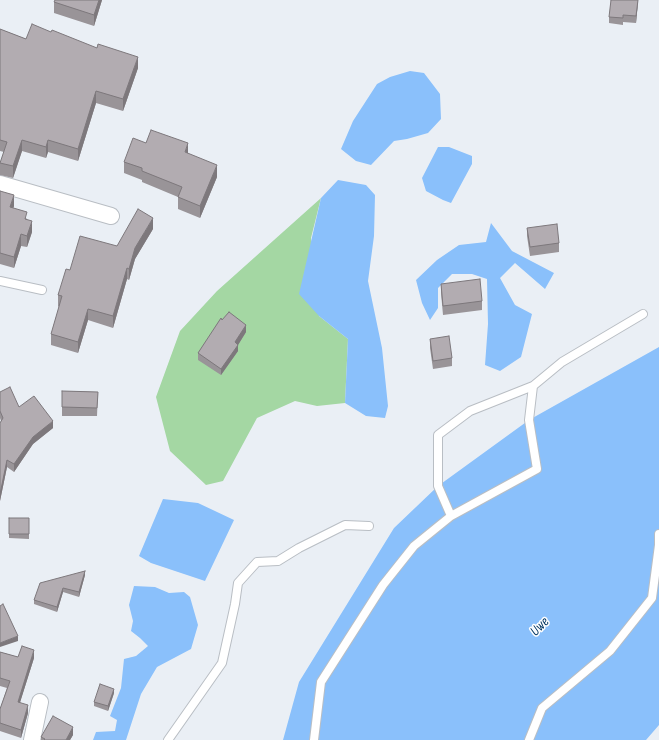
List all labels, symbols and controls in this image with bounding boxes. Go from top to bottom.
water label: Uwe [527,614,553,640]

